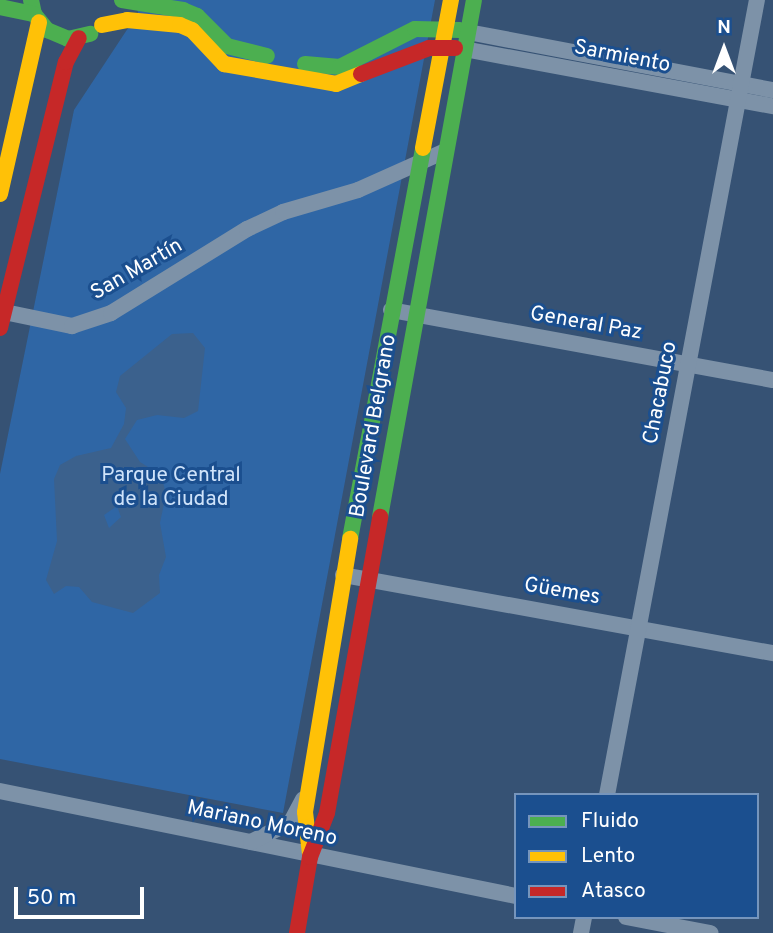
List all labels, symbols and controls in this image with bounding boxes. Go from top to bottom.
north arrow [689,14,759,84]
text: N [717,16,731,40]
street label: Sarmiento [572,35,672,79]
street label: San Martín [87,234,187,306]
street label: General Paz [528,302,644,346]
street label: Boulevard Belgrano [345,332,403,520]
street label: Chacabuco [639,339,683,447]
park label: Parque Central de la Ciudad [101,463,241,513]
street label: Güemes [522,573,602,611]
legend [514,793,759,919]
street label: Mariano Moreno [185,796,339,852]
text: Fluido [581,808,639,835]
text: Lento [581,843,635,870]
scale bar [18,874,147,918]
text: Atasco [581,878,646,905]
text: 50 m [27,885,76,912]

